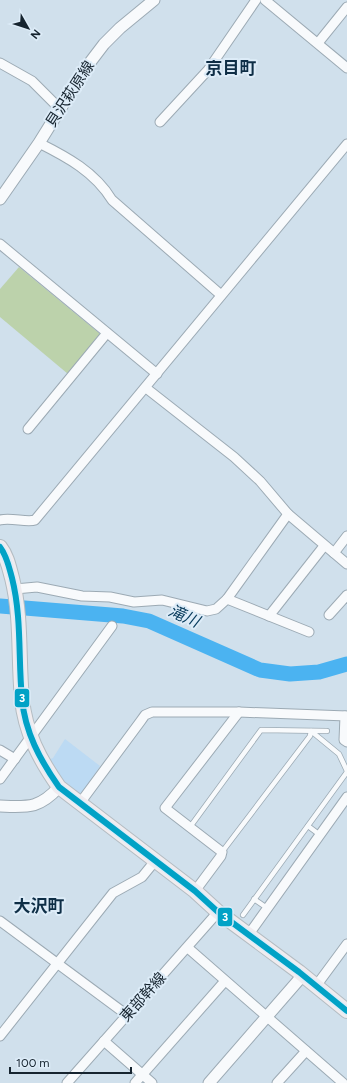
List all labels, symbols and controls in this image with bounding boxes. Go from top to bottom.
north arrow [8,8,48,48]
text: N [28,27,43,41]
street label: 貝沢萩原線 [42,58,98,130]
district label: 京目町 [206,58,257,78]
water label: 滝川 [166,601,204,632]
line badge: 3 [14,688,30,708]
text: 3 [19,692,25,705]
district label: 大沢町 [14,896,65,916]
line badge: 3 [217,907,233,927]
text: 3 [222,911,228,924]
street label: 東部幹線 [116,969,170,1025]
scale bar [10,1049,131,1075]
text: 100 m [16,1056,50,1070]

